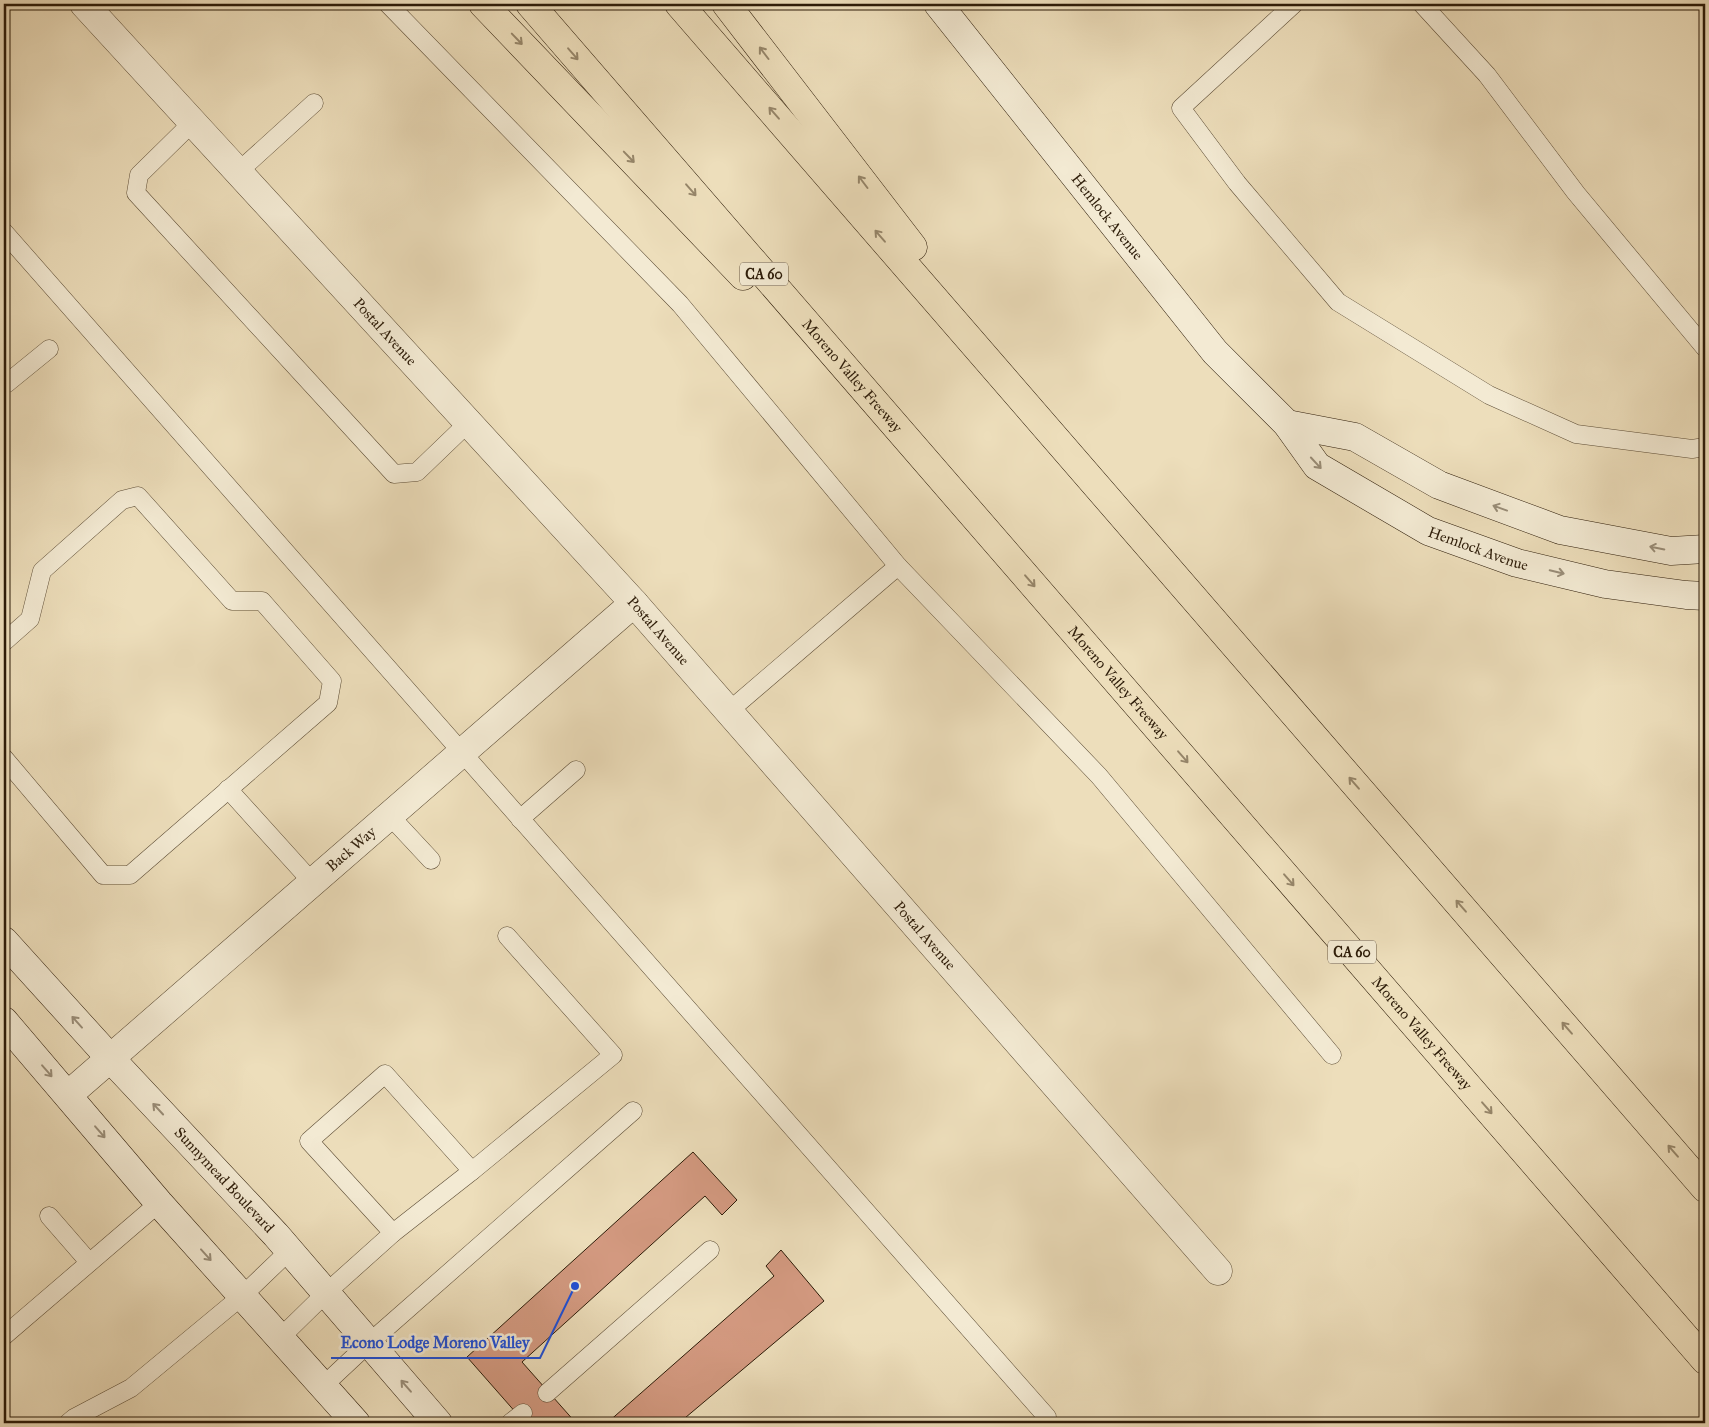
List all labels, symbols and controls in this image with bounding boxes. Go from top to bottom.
one-way arrow [511,33,523,45]
one-way arrow [568,47,579,60]
one-way arrow [758,47,769,60]
one-way arrow [768,106,779,119]
one-way arrow [623,150,635,163]
street label: Hemlock Avenue [1068,170,1147,263]
one-way arrow [857,176,868,189]
one-way arrow [685,183,697,196]
one-way arrow [874,229,886,242]
road number: CA 60 [740,262,788,286]
street label: Postal Avenue [349,294,420,369]
street label: Moreno Valley Freeway [798,315,907,437]
one-way arrow [1310,456,1322,469]
one-way arrow [1493,503,1508,512]
street label: Hemlock Avenue [1426,523,1530,574]
one-way arrow [1649,543,1665,553]
one-way arrow [1549,568,1565,577]
one-way arrow [1025,575,1036,588]
street label: Postal Avenue [623,593,693,669]
street label: Moreno Valley Freeway [1064,622,1173,744]
one-way arrow [1177,750,1188,763]
one-way arrow [1348,776,1360,789]
street label: Back Way [323,822,380,875]
one-way arrow [1283,873,1295,886]
street label: Postal Avenue [890,898,960,974]
one-way arrow [1455,899,1466,912]
road number: CA 60 [1328,940,1376,964]
street label: Moreno Valley Freeway [1368,973,1477,1095]
one-way arrow [71,1016,83,1029]
one-way arrow [1561,1022,1573,1035]
one-way arrow [41,1065,53,1078]
one-way arrow [1481,1102,1493,1115]
one-way arrow [152,1103,164,1116]
street label: Sunnymead Boulevard [171,1123,278,1237]
one-way arrow [94,1126,105,1139]
one-way arrow [1668,1145,1679,1158]
one-way arrow [200,1249,212,1262]
callout: Econo Lodge Moreno Valley [331,1327,540,1358]
text: Econo Lodge Moreno Valley [341,1333,531,1353]
one-way arrow [401,1380,412,1393]

